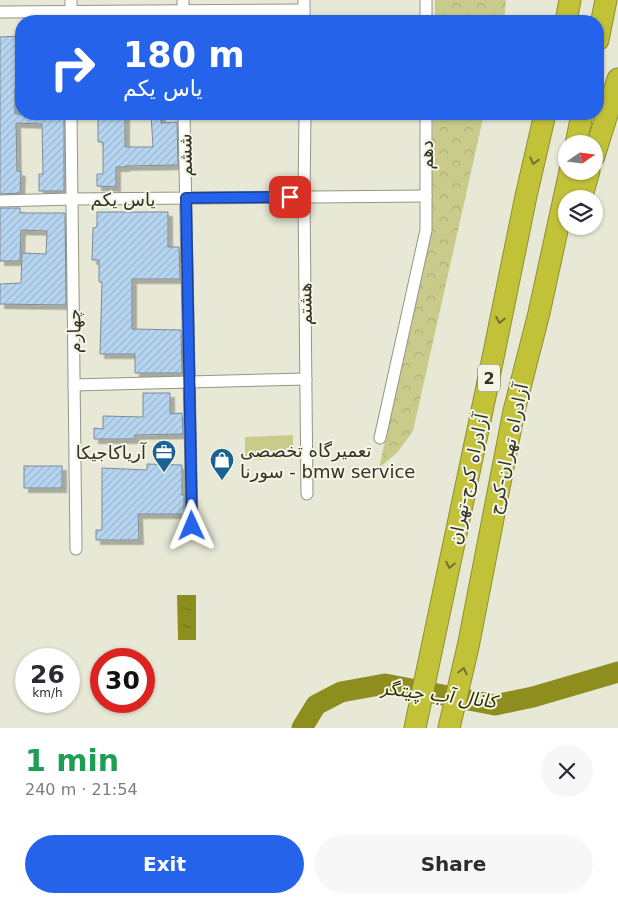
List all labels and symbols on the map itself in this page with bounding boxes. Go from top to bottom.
street label: ششم [174,133,197,177]
north arrow [558,135,602,180]
street label: دهم [416,140,438,170]
one-way arrow [529,157,540,166]
pin [269,176,311,218]
street label: یاس یکم [90,189,156,211]
street label: هشتم [294,282,317,326]
street label: چهارم [63,308,86,354]
one-way arrow [496,316,506,324]
road number: 2 [478,364,500,392]
street label: آزادراه تهران-کرج [483,380,533,517]
street label: آزادراه کرج-تهران [443,410,493,547]
office icon: آریاکاجیکا [151,439,177,473]
place label: تعمیرگاه تخصصی سورنا - bmw service [240,440,415,483]
place label: آریاکاجیکا [76,441,147,463]
shop icon: تعمیرگاه تخصصی سورنا - bmw service [209,447,235,481]
position arrow [165,499,217,551]
one-way arrow [445,560,455,569]
speed limit sign: 30 [90,648,155,713]
one-way arrow [457,666,468,675]
water label: کانال آب چیتگر [378,676,502,714]

